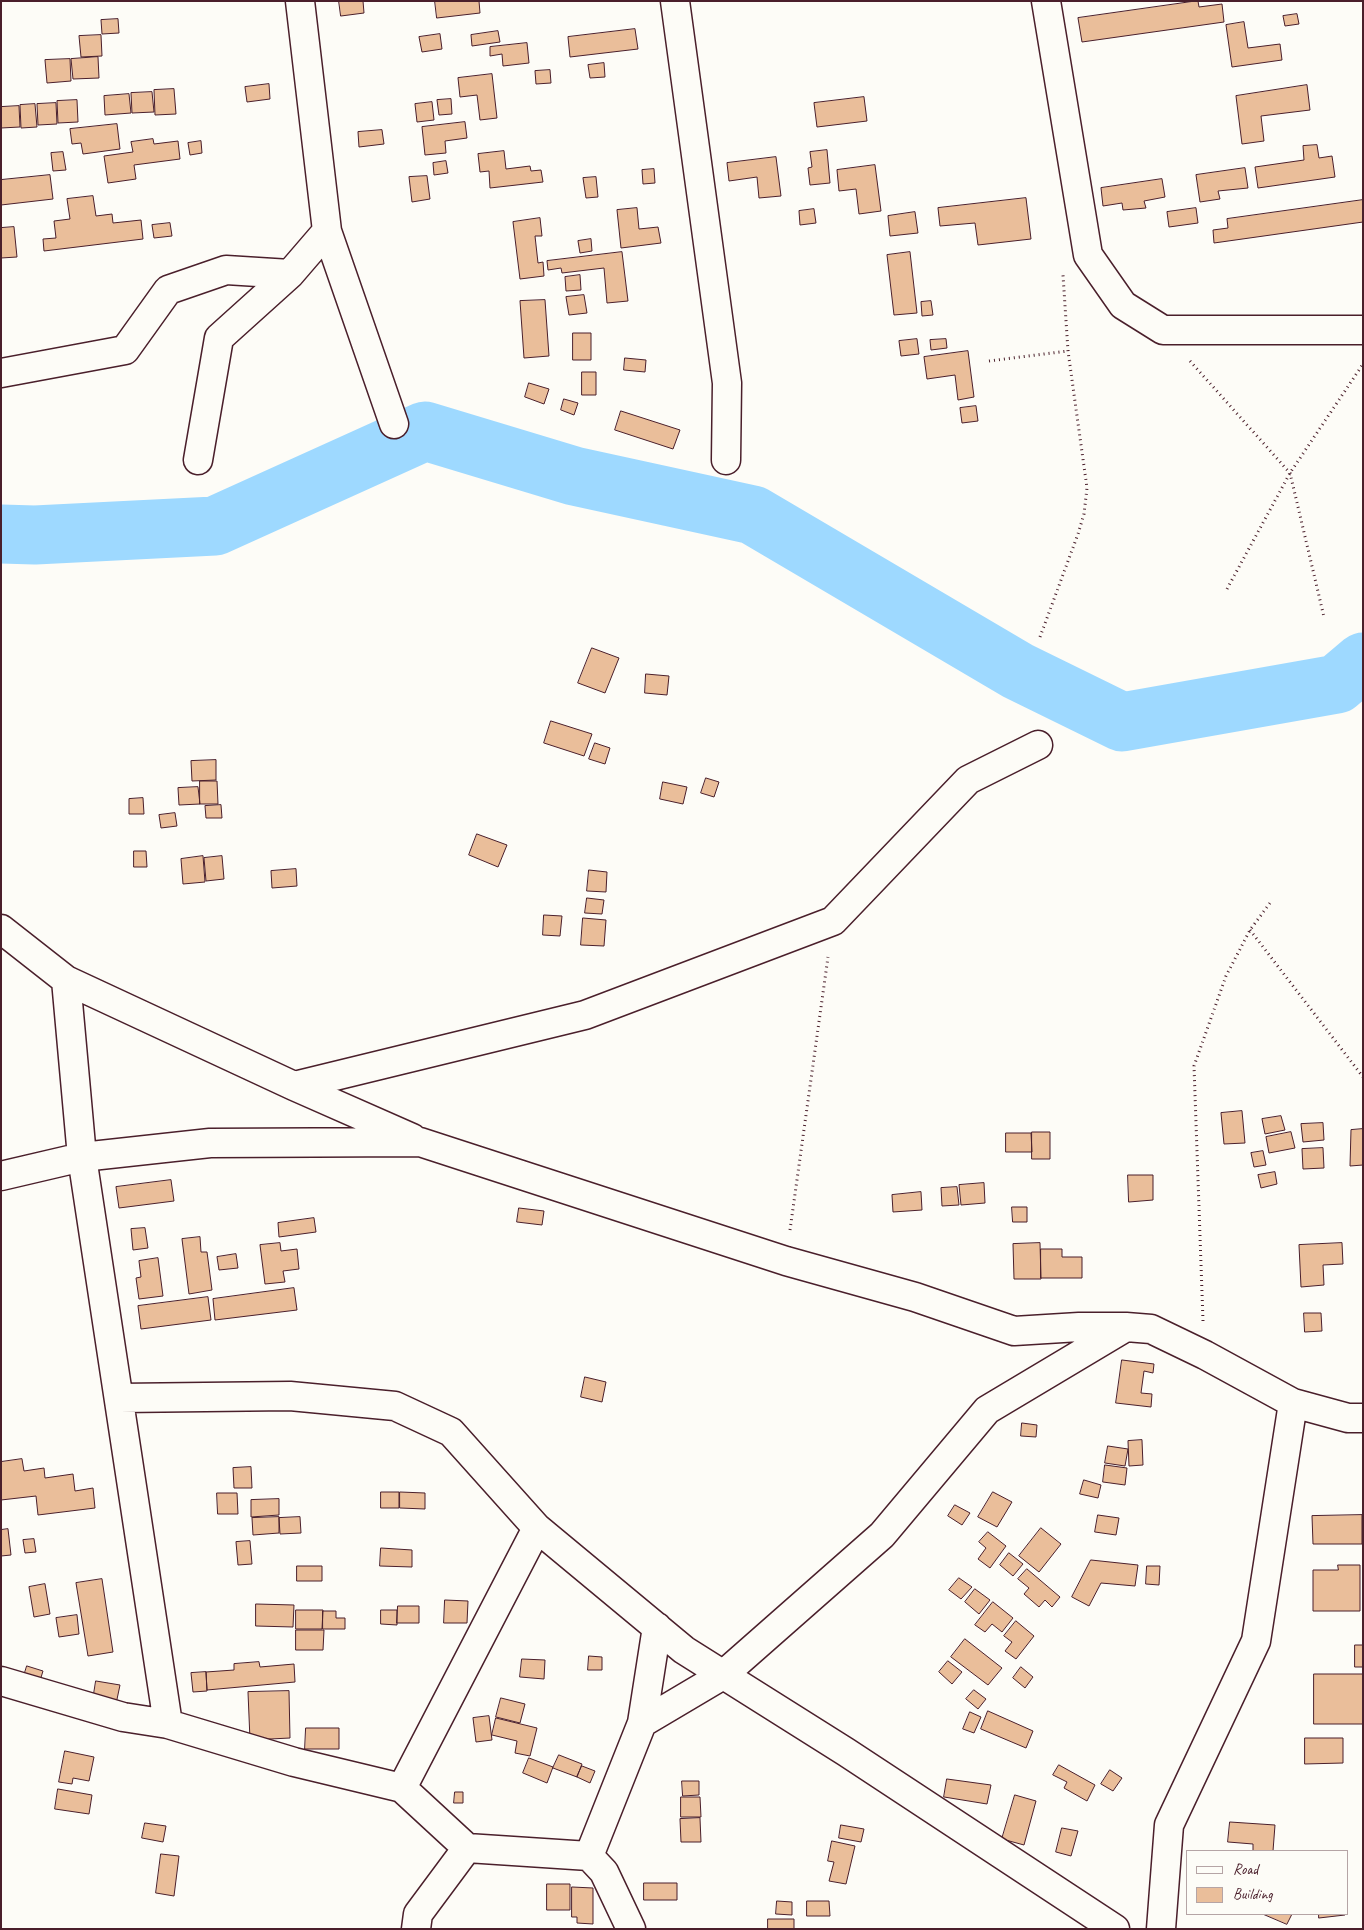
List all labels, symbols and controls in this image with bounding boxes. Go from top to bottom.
legend [1186,1850,1349,1915]
text: Road [1233,1860,1258,1879]
text: Building [1233,1885,1272,1904]

